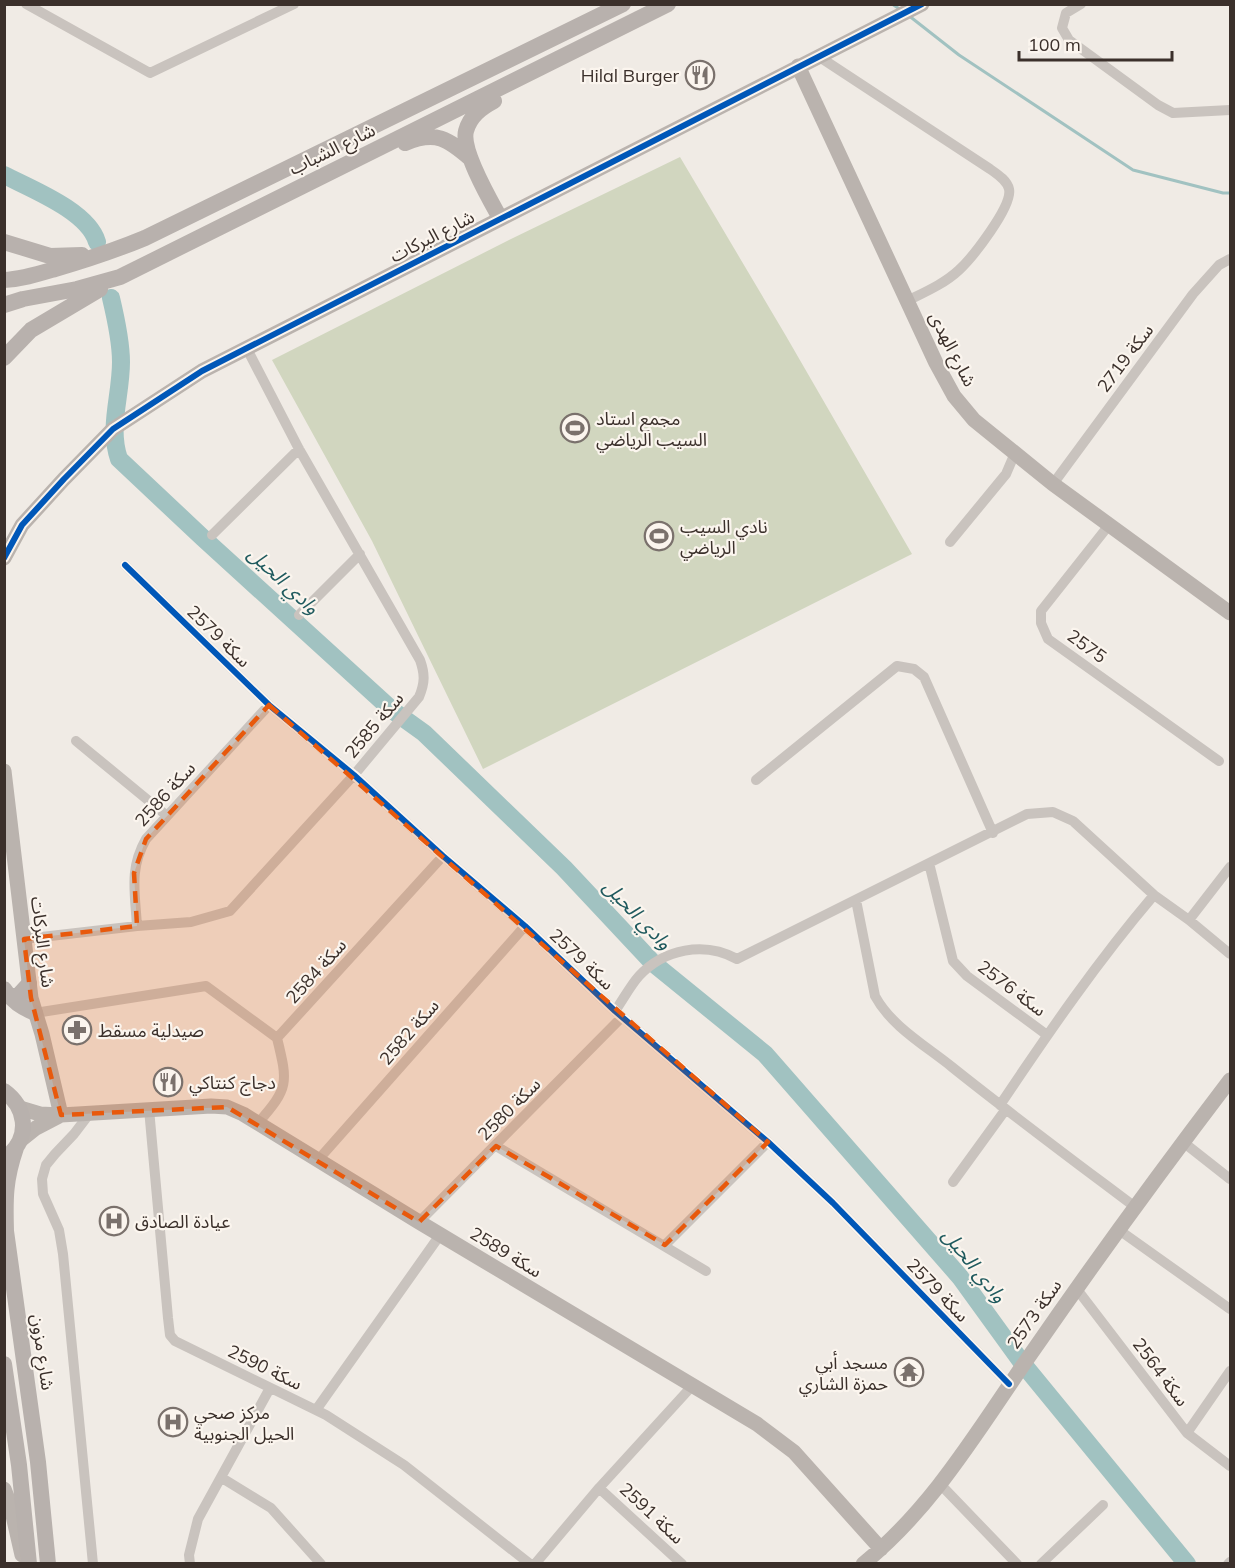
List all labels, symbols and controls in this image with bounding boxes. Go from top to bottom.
scale bar [1019,24,1172,62]
text: 100 m [1028,33,1081,56]
restaurant icon: Hilal Burger [684,59,716,91]
place label: Hilal Burger [581,64,679,87]
street label: شارع الشباب [285,118,380,182]
street label: شارع البركات [386,205,480,270]
street label: شارع الهدى [922,308,982,392]
street label: سكة 2719 [1092,319,1158,397]
place label: مجمع استاد السيب الرياضي [596,407,707,453]
sports icon: مجمع استاد السيب الرياضي [559,412,591,444]
place label: نادي السيب الرياضي [680,515,768,561]
sports icon: نادي السيب الرياضي [643,520,675,552]
water label: وادي الحيل [241,541,325,622]
street label: سكة 2579 [182,600,256,672]
street label: 2575 [1063,624,1111,668]
street label: سكة 2585 [340,687,408,763]
street label: سكة 2586 [130,757,200,831]
water label: وادي الحيل [596,874,678,957]
street label: شارع البركات [23,895,60,989]
street label: سكة 2579 [545,923,619,995]
street label: سكة 2584 [281,934,351,1008]
street label: سكة 2576 [973,955,1051,1021]
street label: سكة 2582 [374,994,444,1070]
pharmacy icon: صيدلية مسقط [61,1014,93,1046]
place label: صيدلية مسقط [98,1019,204,1042]
restaurant icon: دجاج كنتاكي [152,1066,184,1098]
place label: دجاج كنتاكي [189,1071,276,1096]
street label: سكة 2580 [473,1073,545,1145]
hospital icon: عيادة الصادق [98,1205,130,1237]
place label: عيادة الصادق [135,1210,230,1233]
street label: سكة 2589 [466,1222,546,1282]
water label: وادي الحيل [935,1223,1013,1310]
street label: سكة 2579 [902,1253,974,1327]
street label: سكة 2573 [1002,1275,1066,1353]
street label: شارع مزون [23,1312,60,1392]
street label: سكة 2564 [1128,1333,1194,1411]
street label: سكة 2590 [224,1339,306,1395]
place label: مسجد أبي حمزة الشاري [799,1351,888,1397]
temple icon: مسجد أبي حمزة الشاري [893,1356,925,1388]
place label: مركز صحي الحيل الجنوبية [194,1401,294,1445]
hospital icon: مركز صحي الحيل الجنوبية [157,1406,189,1438]
street label: سكة 2591 [615,1477,689,1549]

